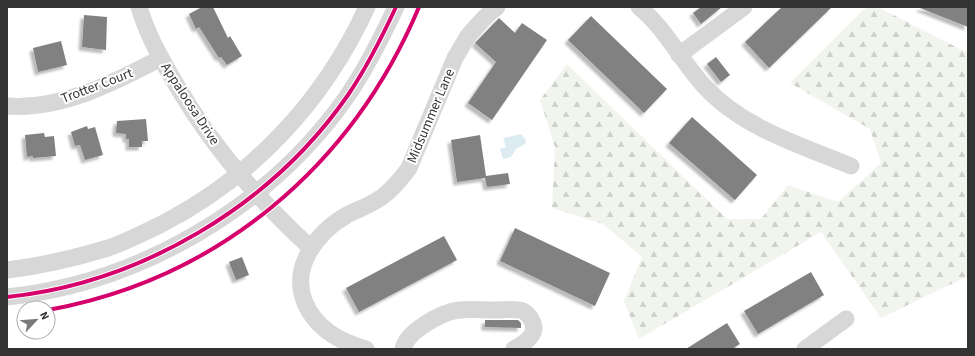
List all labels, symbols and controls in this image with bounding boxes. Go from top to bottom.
street label: Appaloosa Drive [156,59,224,149]
street label: Trotter Court [58,63,136,109]
street label: Midsummer Lane [402,65,460,166]
north arrow [16,300,56,340]
text: N [36,309,53,322]

